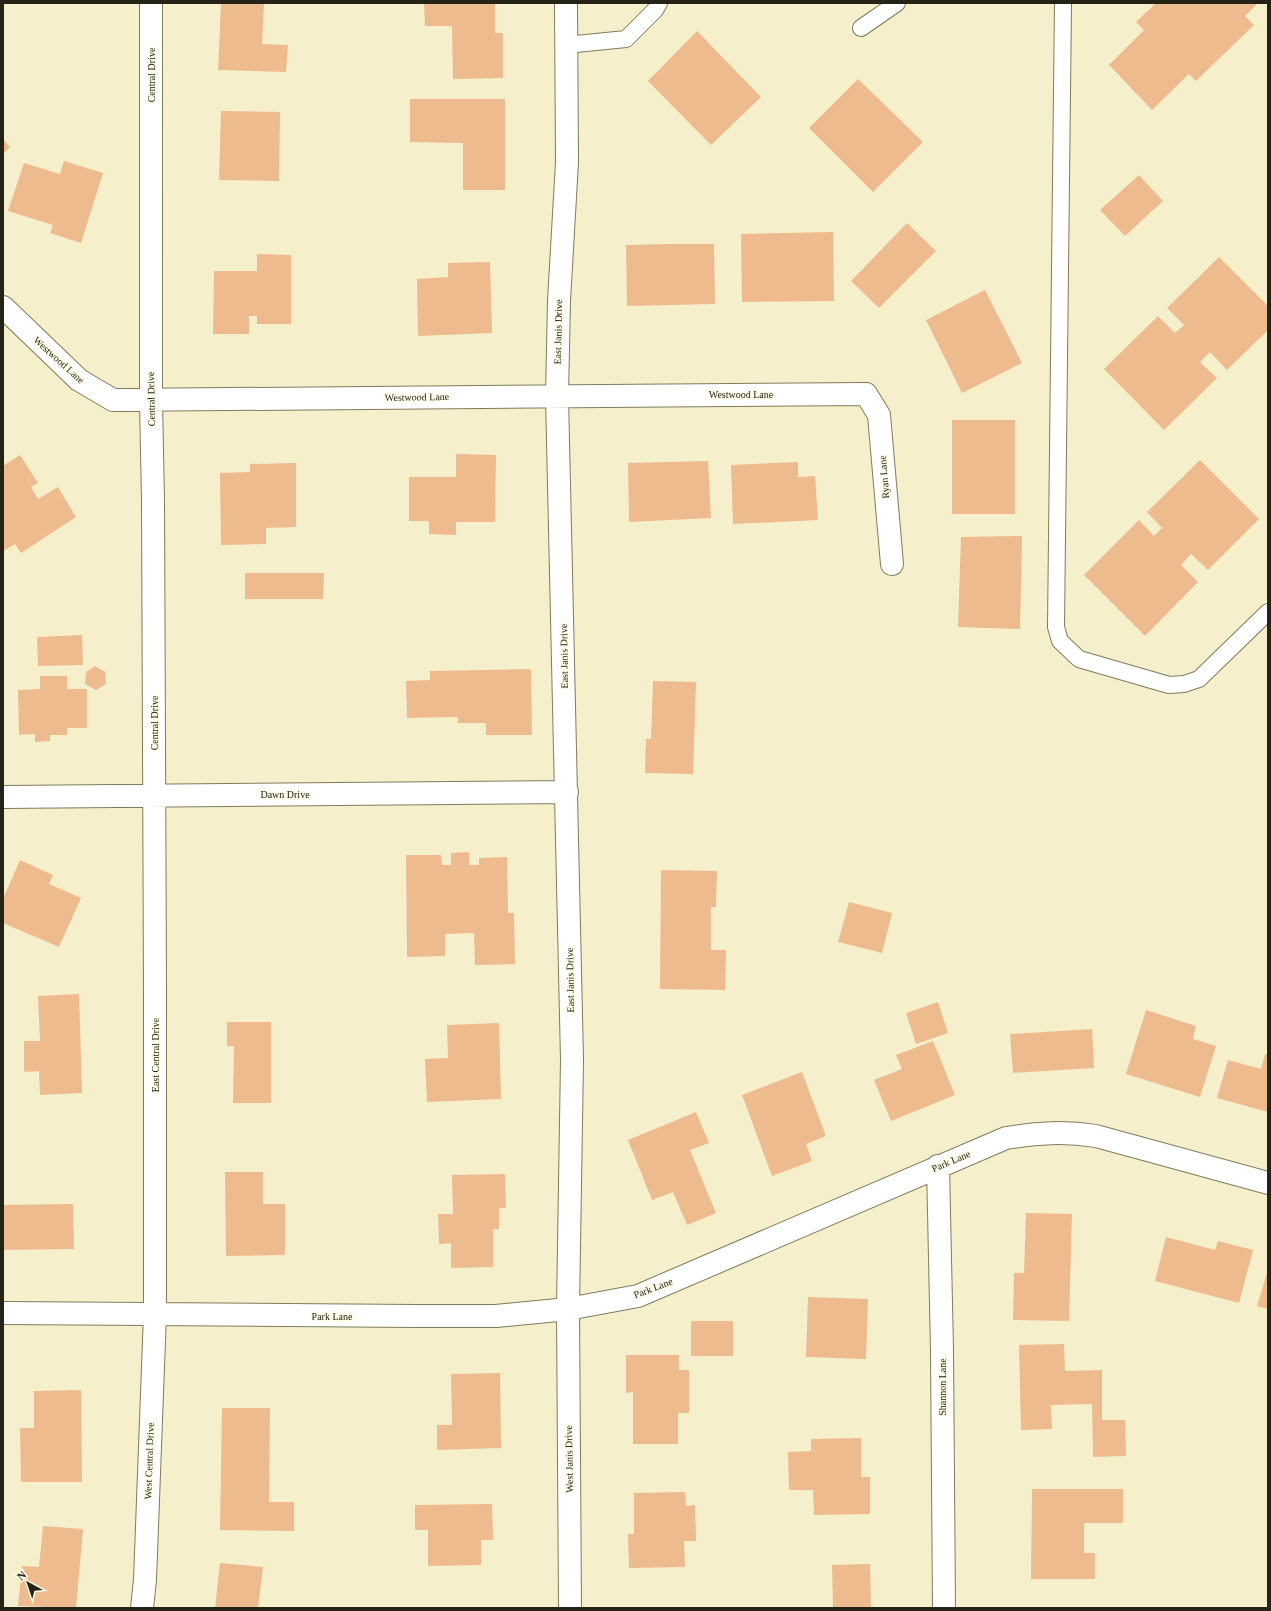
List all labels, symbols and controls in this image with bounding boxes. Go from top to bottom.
street label: Central Drive [146,47,157,102]
street label: East Janis Drive [552,299,564,365]
street label: Westwood Lane [31,334,87,386]
street label: Central Drive [145,371,157,426]
street label: Westwood Lane [709,389,774,400]
street label: Westwood Lane [385,391,450,403]
street label: Ryan Lane [877,454,891,499]
street label: East Janis Drive [558,623,570,689]
street label: Central Drive [149,695,160,750]
street label: Dawn Drive [260,789,310,800]
street label: East Janis Drive [564,947,576,1013]
street label: East Central Drive [150,1017,161,1092]
street label: Park Lane [930,1148,972,1174]
street label: Park Lane [632,1275,675,1300]
street label: Park Lane [312,1311,353,1322]
street label: Shannon Lane [937,1358,948,1416]
street label: West Central Drive [142,1422,156,1500]
street label: West Janis Drive [563,1425,575,1493]
north arrow [8,1563,48,1603]
text: N [15,1568,29,1582]

